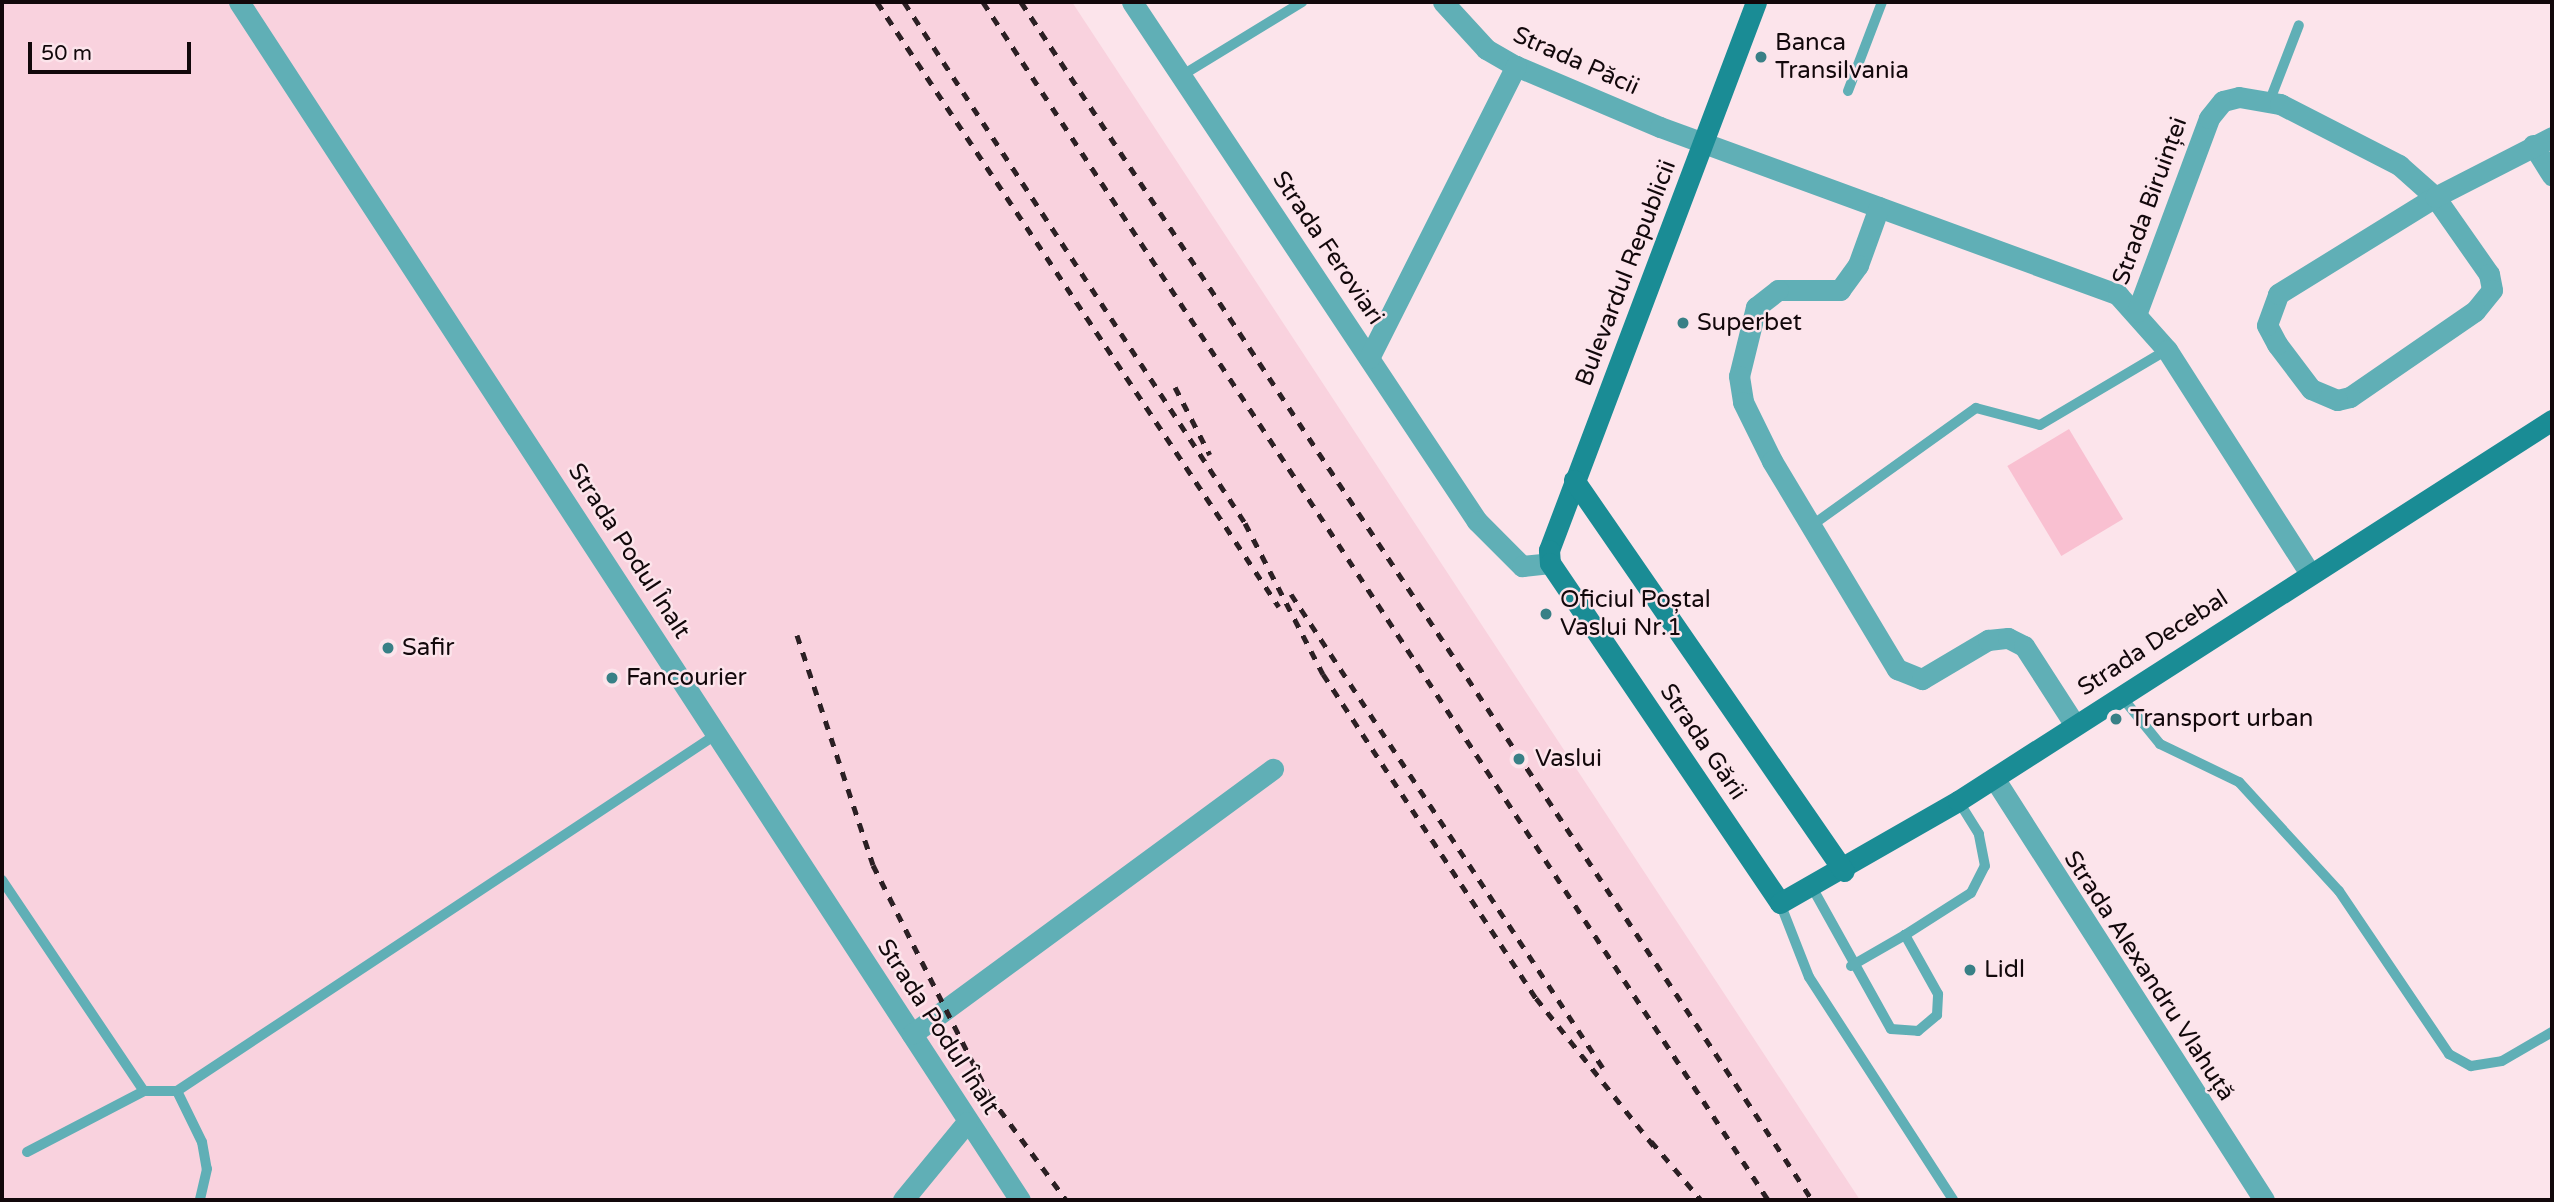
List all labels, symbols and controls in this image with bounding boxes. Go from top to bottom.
street label: Strada Păcii [1509,20,1643,102]
scale bar [32,28,194,72]
place label: Banca Transilvania [1775,29,1909,85]
text: 50 m [41,41,92,66]
marker: Banca Transilvania [1753,49,1769,65]
street label: Strada Biruinței [2106,113,2194,289]
street label: Bulevardul Republicii [1570,156,1682,390]
street label: Strada Feroviari [1266,166,1390,330]
place label: Superbet [1697,309,1802,337]
marker: Superbet [1675,315,1691,331]
street label: Strada Podul Înalt [562,458,696,644]
street label: Strada Decebal [2073,584,2233,702]
place label: Oficiul Poștal Vaslui Nr.1 [1560,586,1711,642]
marker: Oficiul Poștal Vaslui Nr.1 [1538,606,1554,622]
place label: Safir [402,634,454,662]
marker: Safir [380,640,396,656]
place label: Fancourier [626,664,747,692]
marker: Fancourier [604,670,620,686]
street label: Strada Gării [1654,678,1752,806]
place label: Transport urban [2130,705,2313,733]
marker: Transport urban [2108,711,2124,727]
place label: Vaslui [1535,745,1602,773]
marker: Vaslui [1509,749,1529,769]
street label: Strada Alexandru Vlahuță [2057,846,2241,1106]
street label: Strada Podul Înalt [871,934,1005,1120]
place label: Lidl [1984,956,2025,984]
marker: Lidl [1962,962,1978,978]

